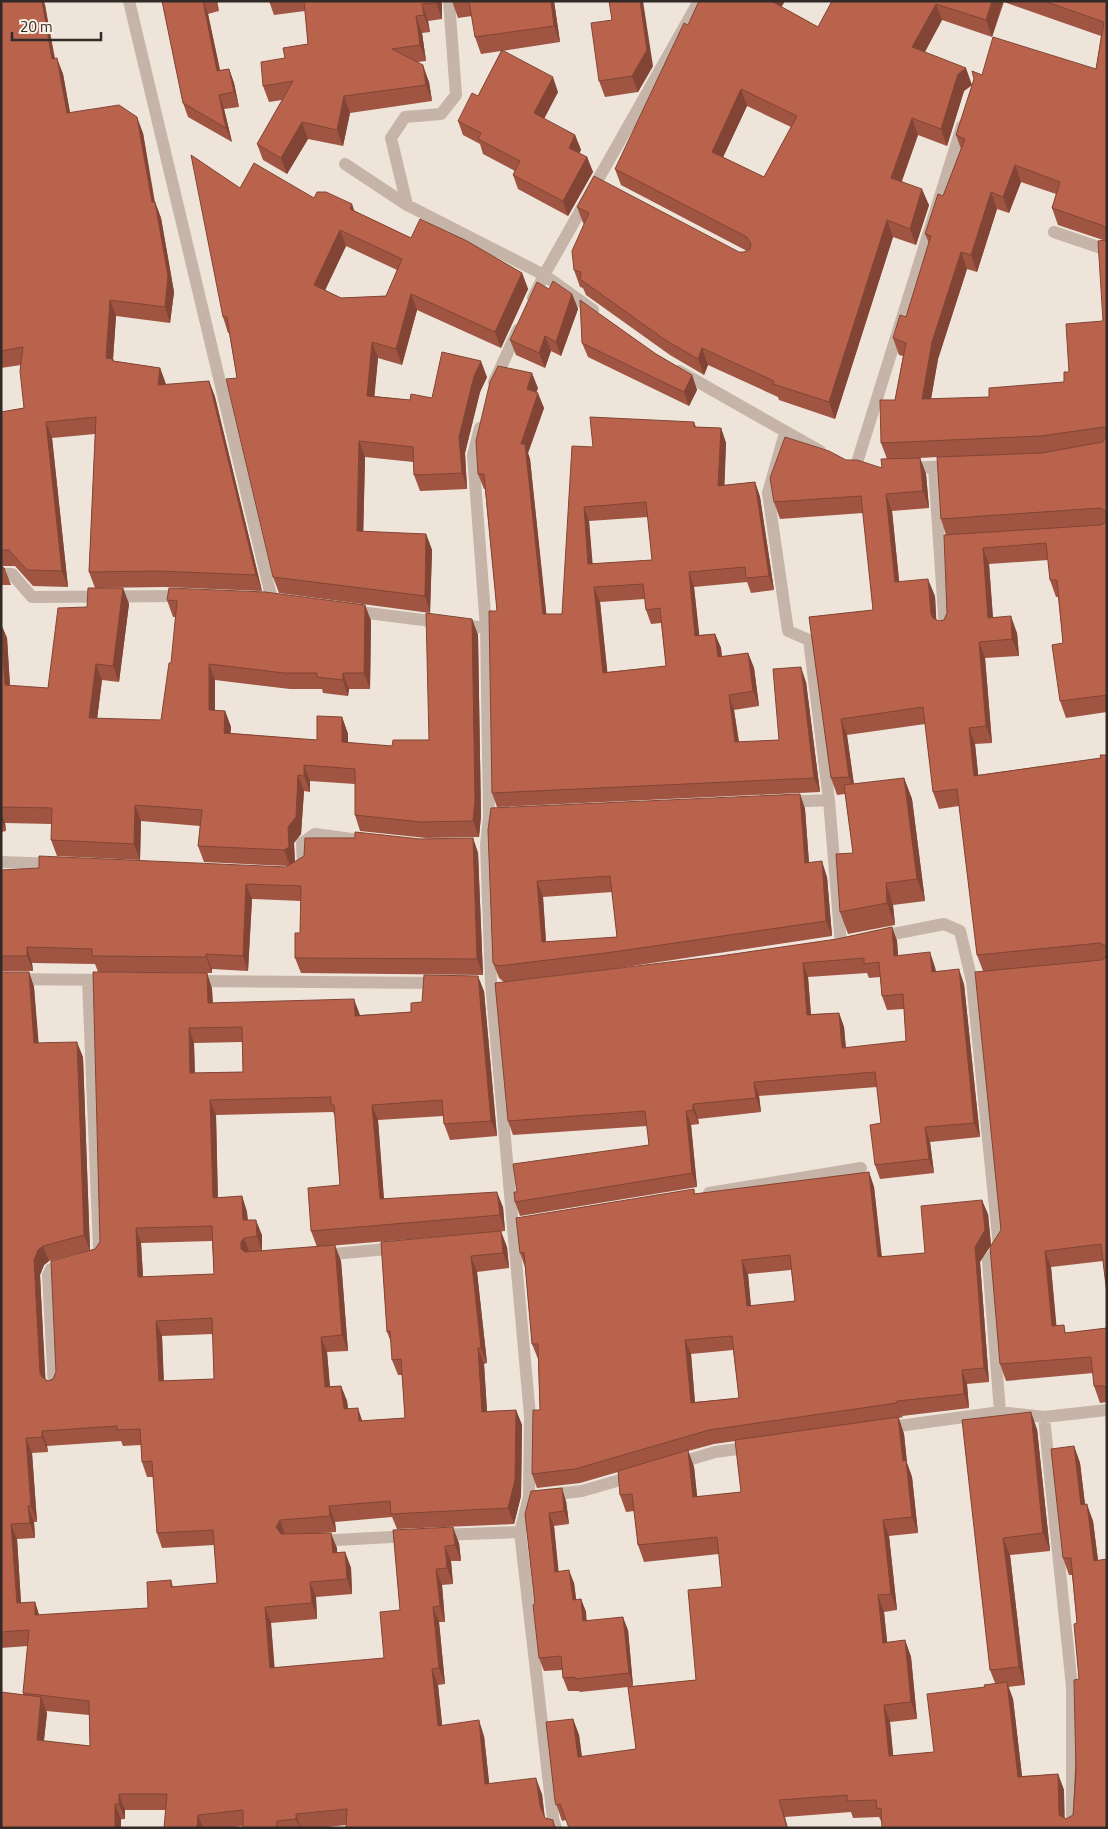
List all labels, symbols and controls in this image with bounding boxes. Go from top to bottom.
scale bar [12,10,101,42]
text: 20 m [20,15,53,38]

